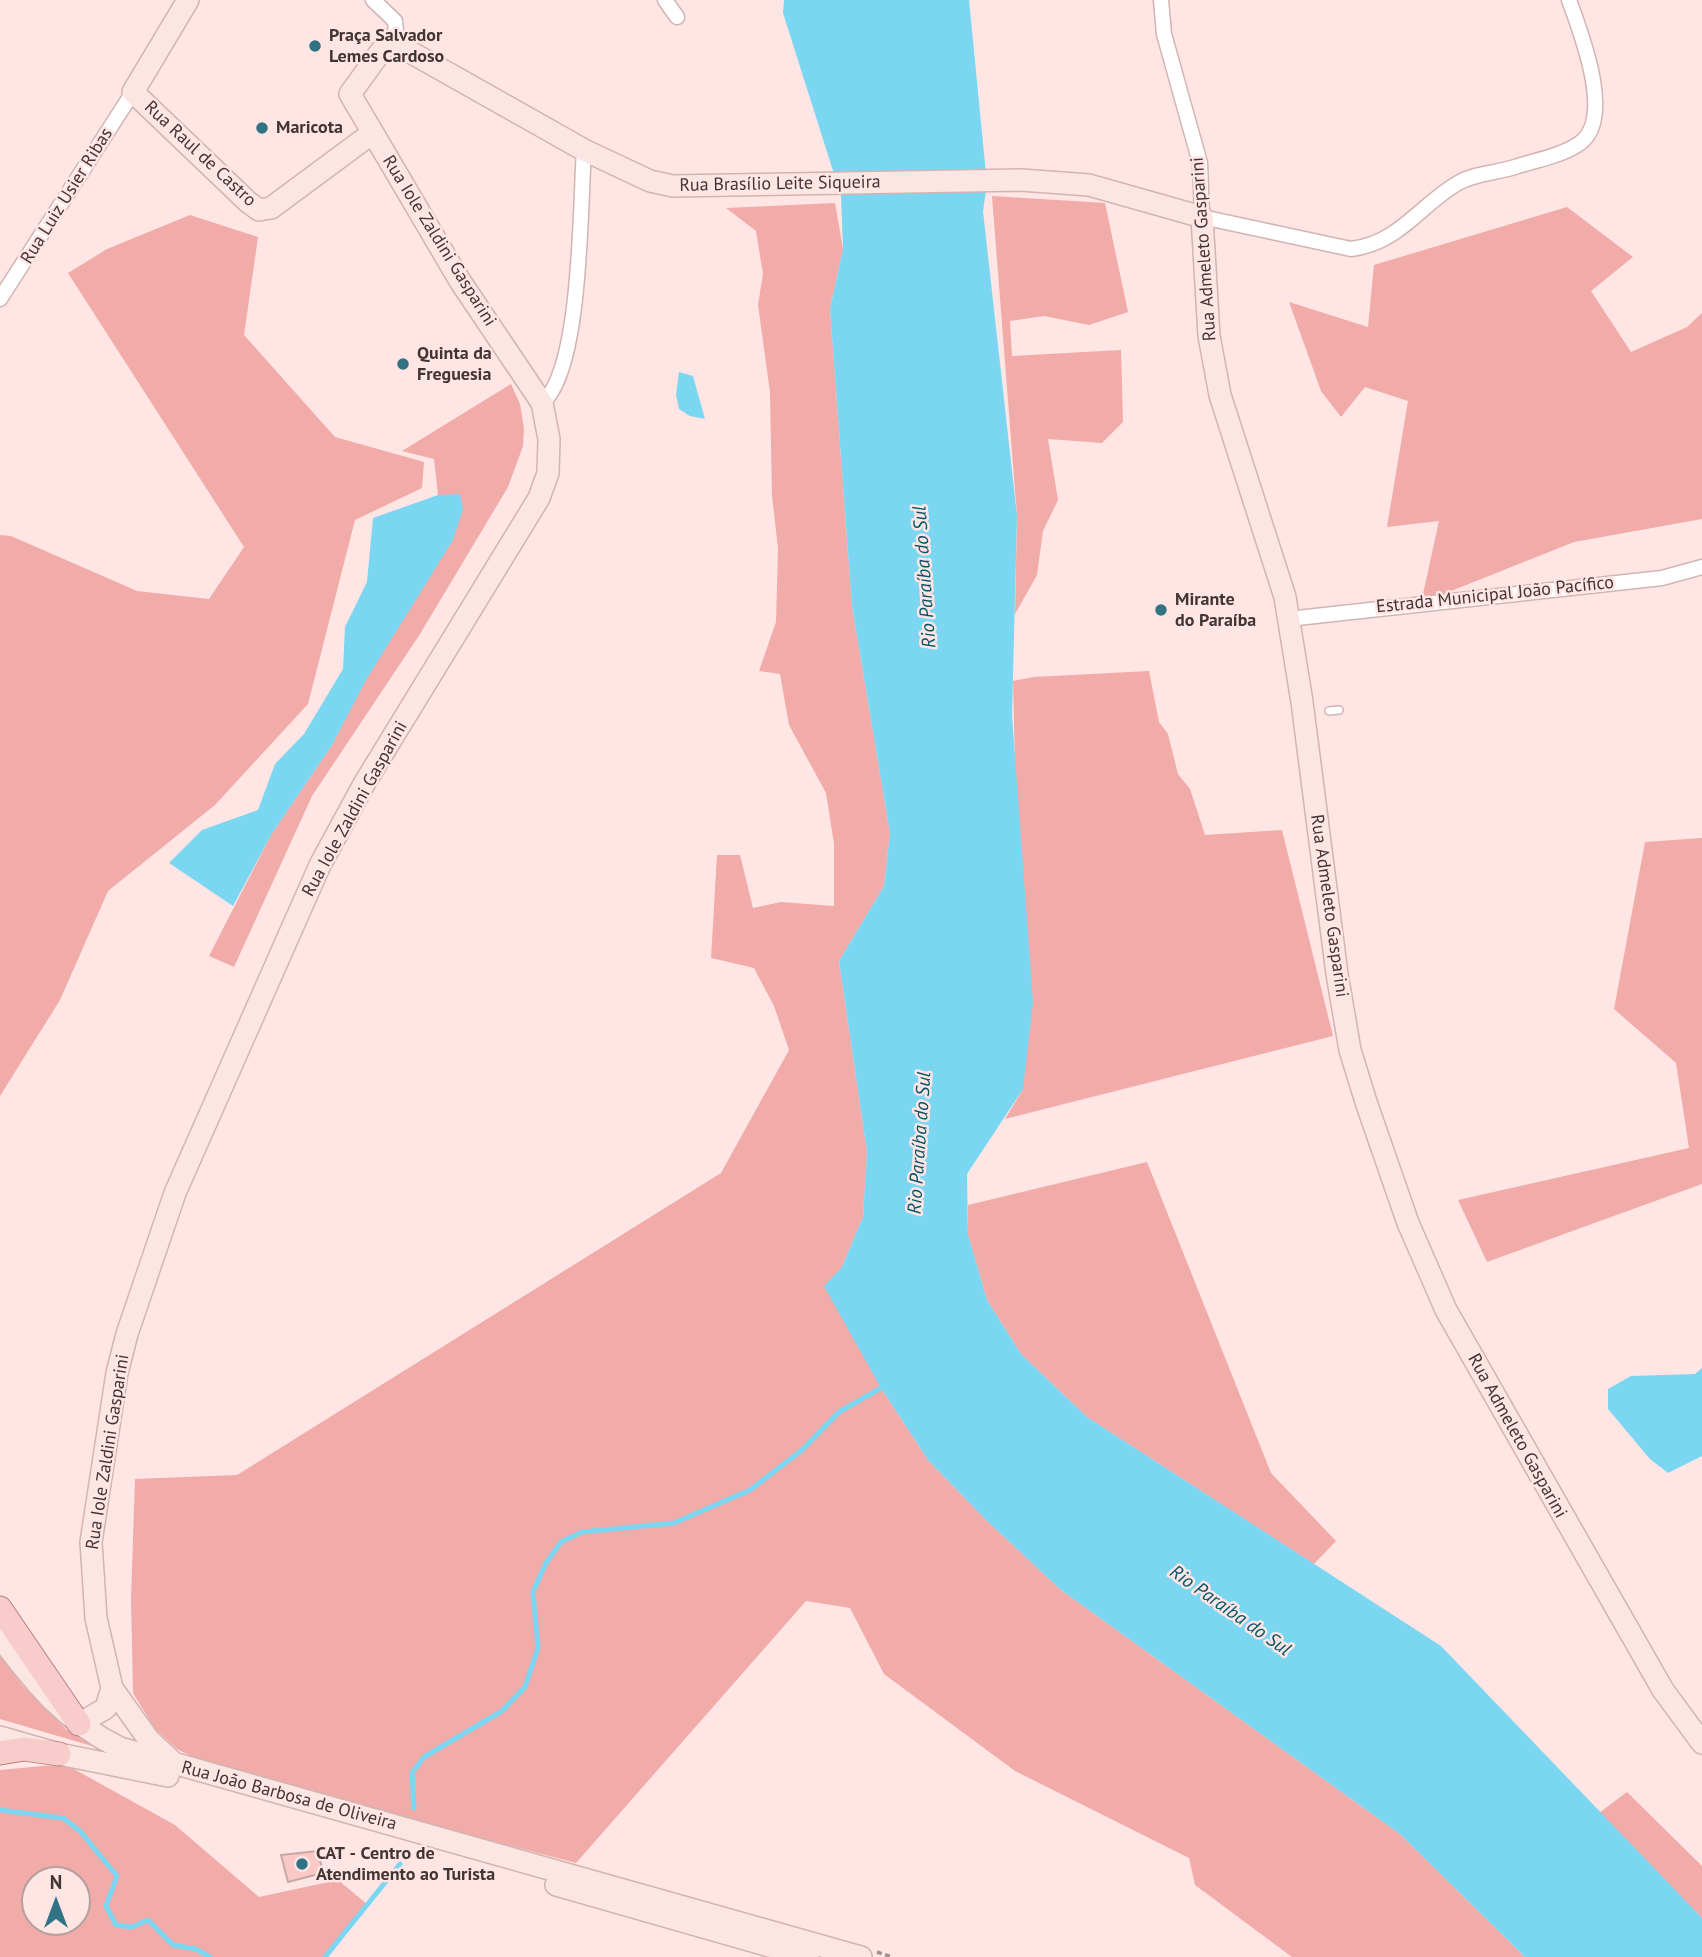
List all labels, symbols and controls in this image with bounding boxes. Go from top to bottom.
place label: Praça Salvador Lemes Cardoso [329,25,444,68]
marker: Praça Salvador Lemes Cardoso [307,38,323,54]
street label: Rua Raul de Castro [140,97,260,211]
place label: Maricota [276,117,343,139]
marker: Maricota [254,120,270,136]
street label: Rua Luiz Usier Ribas [16,124,118,268]
street label: Rua Iole Zaldini Gasparini [378,152,500,330]
street label: Rua Admeleto Gasparini [1187,156,1221,342]
street label: Rua Brasílio Leite Siqueira [679,171,881,197]
place label: Quinta da Freguesia [417,343,492,386]
marker: Quinta da Freguesia [395,356,411,372]
water label: Rio Paraíba do Sul [909,505,941,649]
street label: Estrada Municipal João Pacífico [1375,572,1615,618]
place label: Mirante do Paraíba [1175,589,1256,632]
marker: Mirante do Paraíba [1153,602,1169,618]
street label: Rua Iole Zaldini Gasparini [298,717,412,901]
street label: Rua Admeleto Gasparini [1305,813,1353,999]
water label: Rio Paraíba do Sul [904,1071,936,1215]
street label: Rua Admeleto Gasparini [1463,1350,1571,1522]
street label: Rua Iole Zaldini Gasparini [82,1353,134,1551]
water label: Rio Paraíba do Sul [1165,1561,1295,1661]
street label: Rua João Barbosa de Oliveira [179,1757,399,1835]
place label: CAT - Centro de Atendimento ao Turista [316,1843,495,1885]
marker: CAT - Centro de Atendimento ao Turista [294,1856,310,1872]
north arrow [21,1866,91,1936]
text: N [50,1870,62,1894]

